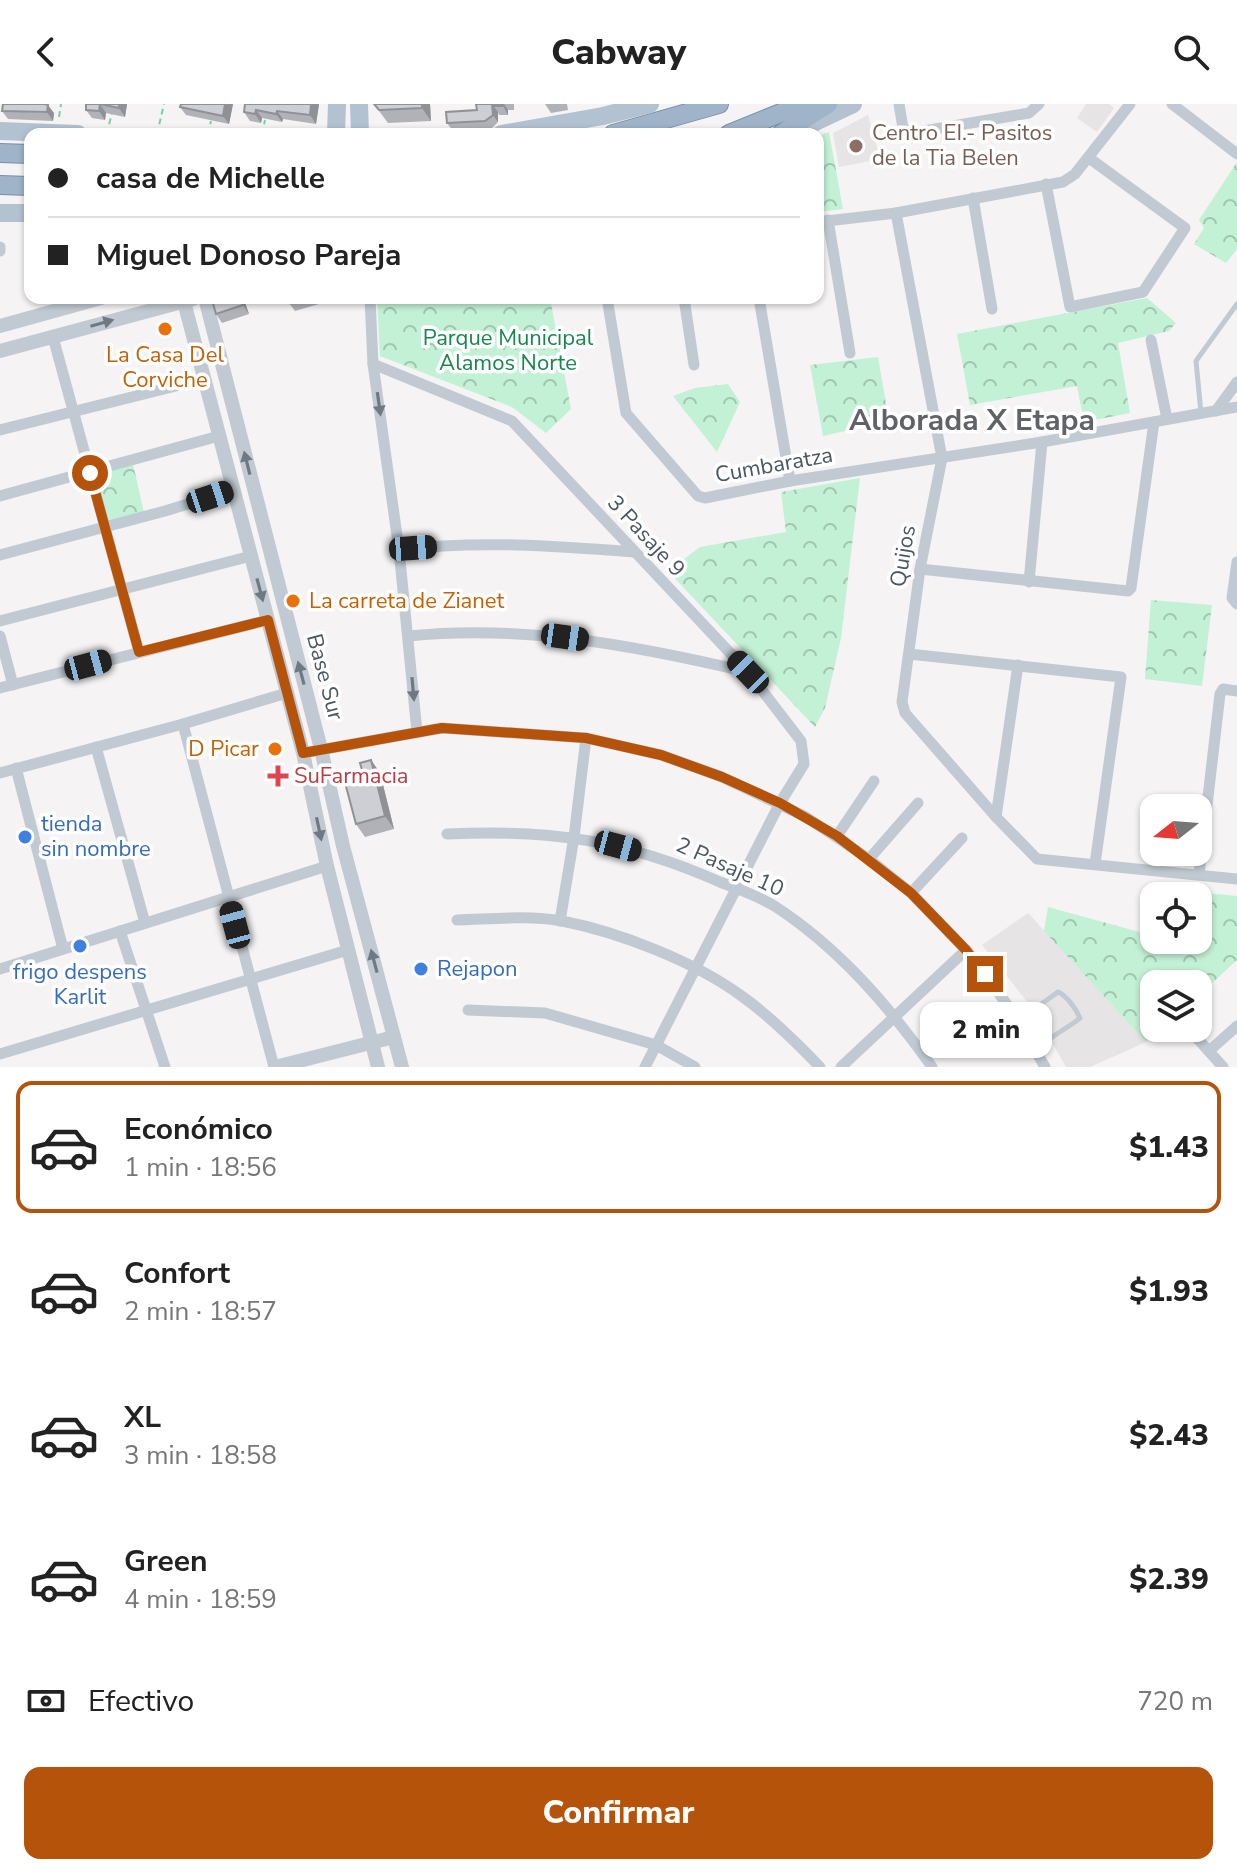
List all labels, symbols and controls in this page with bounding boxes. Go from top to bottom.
text: Cabway [551,28,686,77]
icon: back [24,30,68,74]
icon: search [1169,30,1213,74]
place label: Centro EI.- Pasitos de la Tia Belen [872,118,1052,173]
marker: Centro EI.- Pasitos de la Tia Belen [847,137,865,155]
text: casa de Michelle [96,158,325,199]
text: Miguel Donoso Pareja [96,235,401,276]
one-way arrow [90,317,115,329]
marker: La Casa Del Corviche [156,320,174,338]
park label: Parque Municipal Alamos Norte [423,323,594,378]
place label: La Casa Del Corviche [106,340,224,395]
one-way arrow [372,391,385,416]
district label: Alborada X Etapa [849,400,1095,441]
street label: Cumbaratza [713,440,835,490]
one-way arrow [241,451,253,476]
route start [72,455,108,491]
car [183,478,237,516]
street label: 3 Pasaje 9 [600,489,692,583]
street label: Quijos [883,523,923,589]
car [388,534,438,562]
one-way arrow [255,578,267,603]
place label: La carreta de Zianet [309,586,504,616]
marker: La carreta de Zianet [284,592,302,610]
car [540,622,590,652]
street label: Base Sur [299,631,351,724]
car [723,646,773,698]
car [62,647,114,683]
one-way arrow [295,661,307,686]
one-way arrow [407,677,420,702]
place label: D Picar [188,734,259,764]
marker: D Picar [266,740,284,758]
place label: SuFarmacia [294,761,408,791]
marker: SuFarmacia [269,767,287,785]
north arrow [1140,794,1212,866]
map controls [1140,794,1212,1042]
place label: tienda sin nombre [41,809,151,864]
one-way arrow [313,817,326,842]
marker: tienda sin nombre [16,828,34,846]
car [592,828,644,864]
street label: 2 Pasaje 10 [671,830,789,904]
button: locate [1140,882,1212,954]
car [217,899,253,951]
marker: frigo despens Karlit [71,937,89,955]
one-way arrow [367,949,379,974]
place label: Rejapon [437,954,518,984]
route end [967,956,1003,992]
place label: frigo despens Karlit [13,957,147,1012]
marker: Rejapon [412,960,430,978]
button: layers [1140,970,1212,1042]
callout: 2 min [919,1002,1051,1058]
text: 2 min [952,1012,1020,1047]
text: Económico [124,1109,273,1150]
icon: car [28,1111,100,1183]
text: $1.43 [1129,1127,1209,1168]
text: 1 min · 18:56 [124,1150,277,1185]
text: Confort [124,1253,230,1294]
icon: car [28,1255,100,1327]
text: $1.93 [1129,1271,1209,1312]
text: 2 min · 18:57 [124,1294,277,1329]
text: XL [124,1397,161,1438]
icon: car [28,1399,100,1471]
text: $2.43 [1129,1415,1209,1456]
text: 3 min · 18:58 [124,1438,277,1473]
text: Green [124,1541,208,1582]
icon: car [28,1543,100,1615]
text: $2.39 [1129,1559,1209,1600]
text: 4 min · 18:59 [124,1582,277,1617]
icon: cash [24,1679,68,1723]
text: Efectivo [88,1681,194,1722]
text: 720 m [1137,1684,1213,1719]
button: Confirmar [24,1767,1213,1859]

